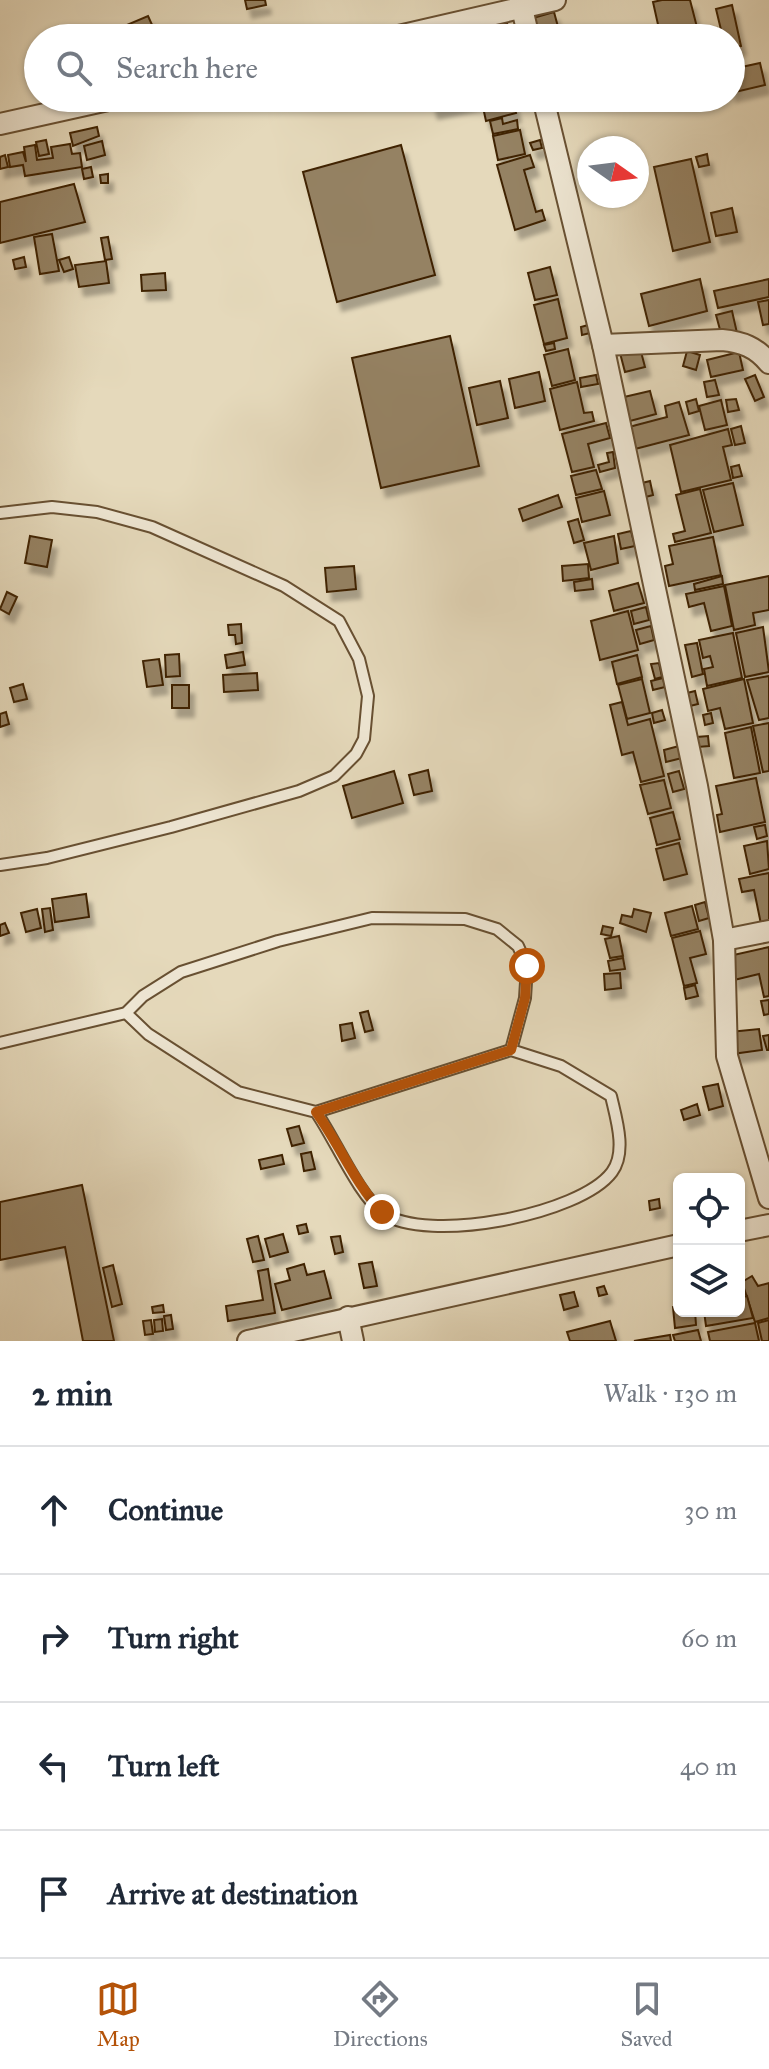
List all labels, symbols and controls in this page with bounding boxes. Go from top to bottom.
search box [24,24,745,112]
icon: search [52,46,96,90]
text: Search here [116,50,258,86]
north arrow [577,136,649,208]
route start [509,948,545,984]
map controls [673,1173,745,1317]
button: locate [673,1173,745,1245]
route end [364,1194,400,1230]
button: layers [673,1245,745,1317]
text: 2 min [32,1373,112,1414]
text: Walk · 130 m [603,1377,737,1409]
icon: ahead [32,1488,76,1532]
text: Continue [108,1492,223,1528]
text: 30 m [684,1494,737,1526]
icon: right [32,1616,76,1660]
text: Turn right [108,1620,239,1656]
text: 60 m [681,1622,737,1654]
icon: left [32,1744,76,1788]
text: Turn left [108,1748,219,1784]
text: 40 m [680,1750,737,1782]
icon: arrive [32,1872,76,1916]
text: Arrive at destination [108,1876,358,1912]
tab: Map [96,1977,140,2052]
tab: Directions [333,1977,428,2052]
tab: Saved [620,1977,673,2052]

